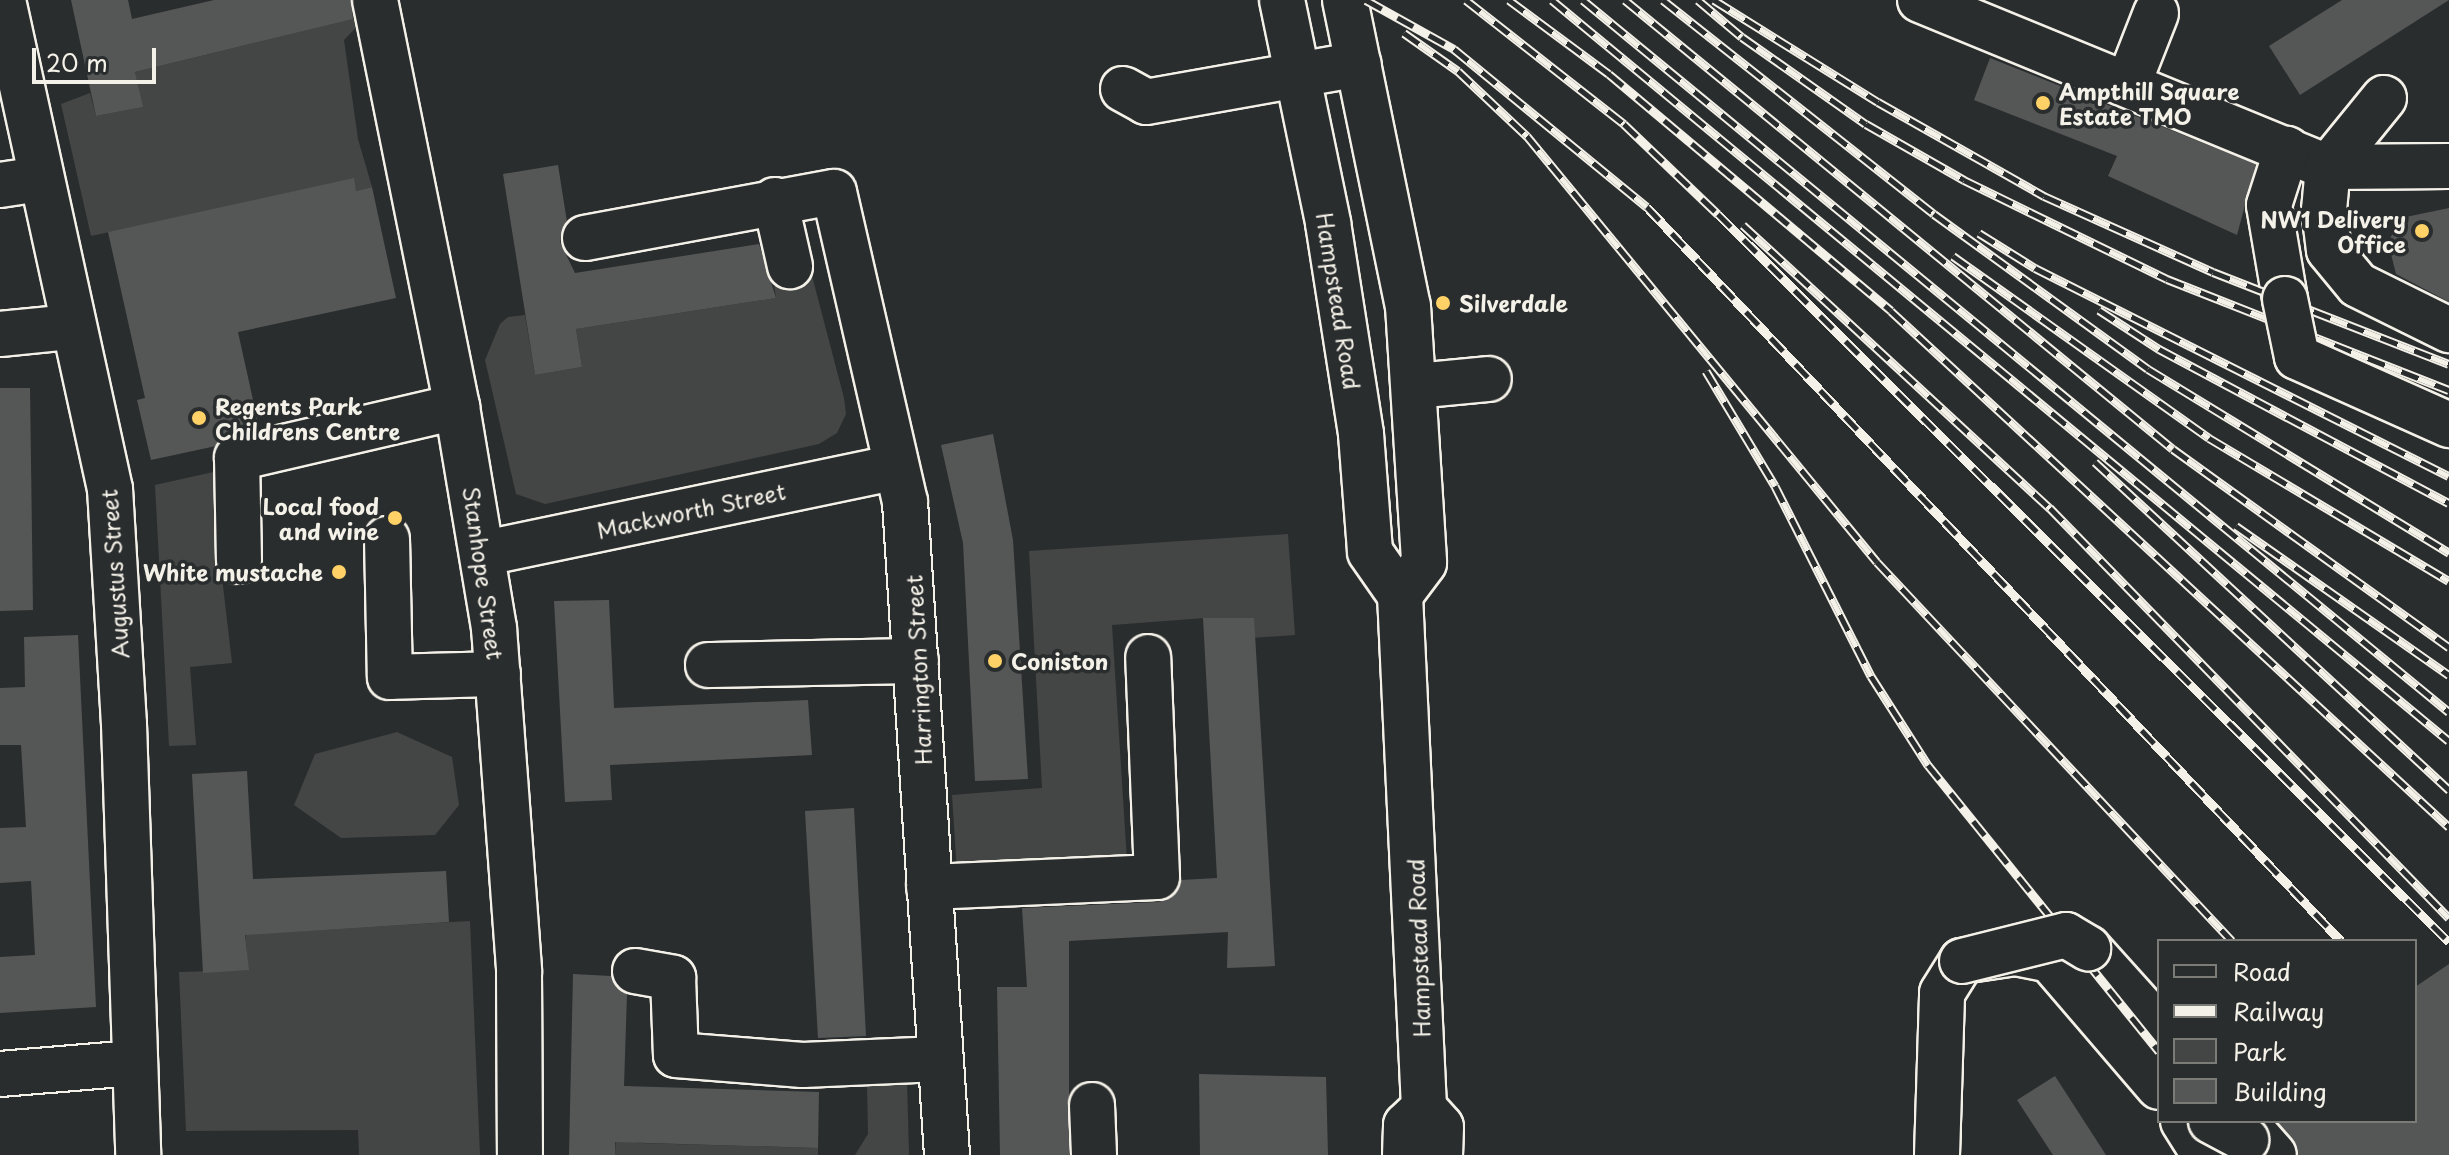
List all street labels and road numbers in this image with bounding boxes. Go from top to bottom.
street label: Hampstead Road [1312,210,1366,392]
street label: Mackworth Street [594,477,788,543]
street label: Stanhope Street [459,485,509,661]
street label: Augustus Street [95,488,133,660]
street label: Harrington Street [900,575,936,765]
street label: Hampstead Road [1402,858,1434,1038]

